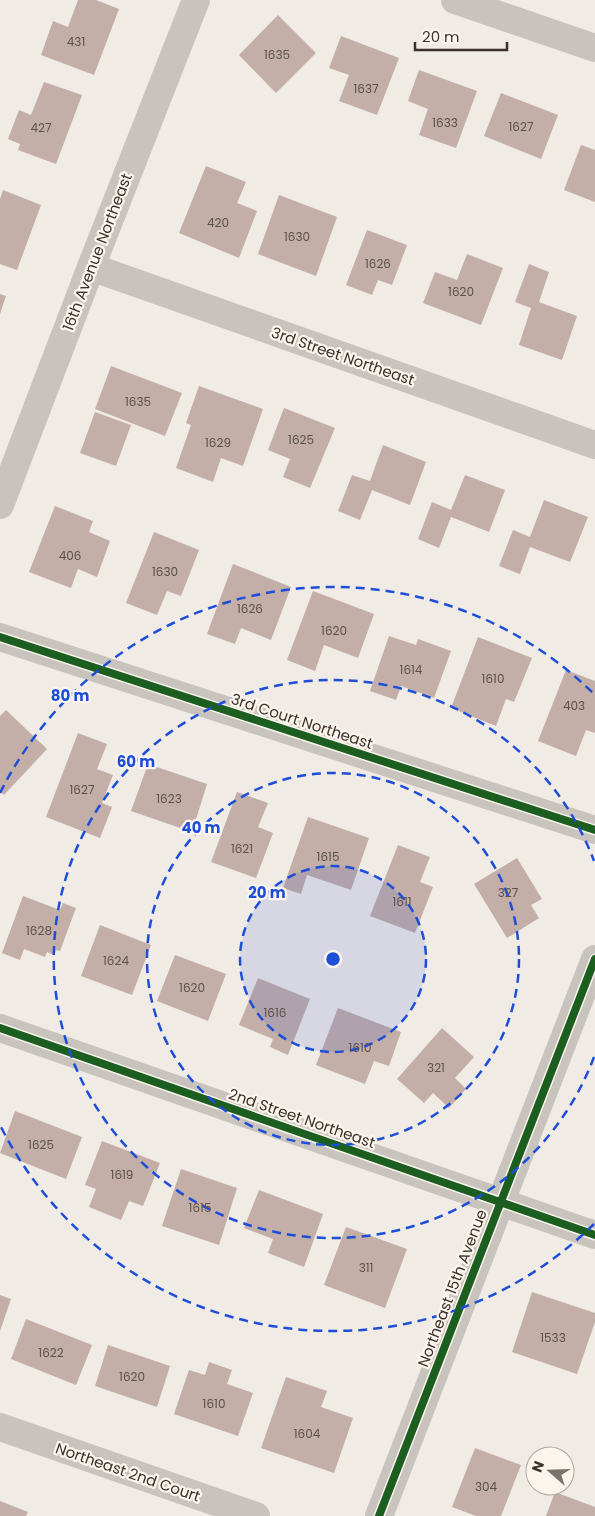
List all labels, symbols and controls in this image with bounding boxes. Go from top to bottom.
scale bar [415,20,508,52]
text: 20 m [422,26,460,47]
house number: 431 [67,33,85,50]
house number: 1635 [264,46,290,63]
house number: 1637 [353,80,379,97]
house number: 1633 [432,114,458,131]
house number: 1627 [509,118,534,135]
house number: 427 [30,119,52,136]
street label: 16th Avenue Northeast [57,170,137,334]
house number: 420 [207,214,229,231]
house number: 1630 [284,228,310,245]
house number: 1626 [365,255,391,272]
house number: 1620 [448,283,474,300]
street label: 3rd Street Northeast [269,322,417,390]
house number: 1635 [125,393,151,410]
house number: 1625 [288,431,314,448]
house number: 1629 [205,434,231,451]
house number: 406 [59,547,81,564]
house number: 1630 [152,563,178,580]
house number: 1626 [237,600,263,617]
house number: 1620 [321,622,347,639]
house number: 1614 [400,661,423,678]
house number: 1610 [482,670,504,687]
text: 80 m [51,685,89,706]
street label: 3rd Court Northeast [228,688,376,754]
house number: 403 [563,697,585,714]
text: 60 m [117,751,155,772]
house number: 1627 [70,781,95,798]
house number: 1623 [156,790,182,807]
text: 40 m [181,817,221,838]
house number: 1621 [231,840,253,857]
house number: 1615 [317,848,339,865]
text: 20 m [248,882,286,903]
house number: 327 [498,884,519,901]
house number: 1611 [392,893,412,910]
house number: 1628 [26,922,52,939]
centre of rings [324,950,342,968]
house number: 1624 [103,952,129,969]
house number: 1620 [179,979,205,996]
house number: 1616 [264,1004,286,1021]
house number: 1610 [349,1039,371,1056]
house number: 321 [427,1059,445,1076]
street label: 2nd Street Northeast [226,1083,378,1153]
house number: 1625 [28,1136,54,1153]
house number: 1619 [111,1166,133,1183]
house number: 1615 [189,1199,211,1216]
street label: Northeast 15th Avenue [412,1206,492,1370]
house number: 311 [359,1259,373,1276]
house number: 1533 [540,1329,566,1346]
house number: 1622 [38,1344,64,1361]
house number: 1620 [119,1368,145,1385]
house number: 1610 [203,1395,225,1412]
house number: 1604 [294,1425,321,1442]
street label: Northeast 2nd Court [53,1437,203,1507]
north arrow [525,1446,575,1496]
text: N [527,1458,549,1475]
house number: 304 [475,1478,498,1495]

